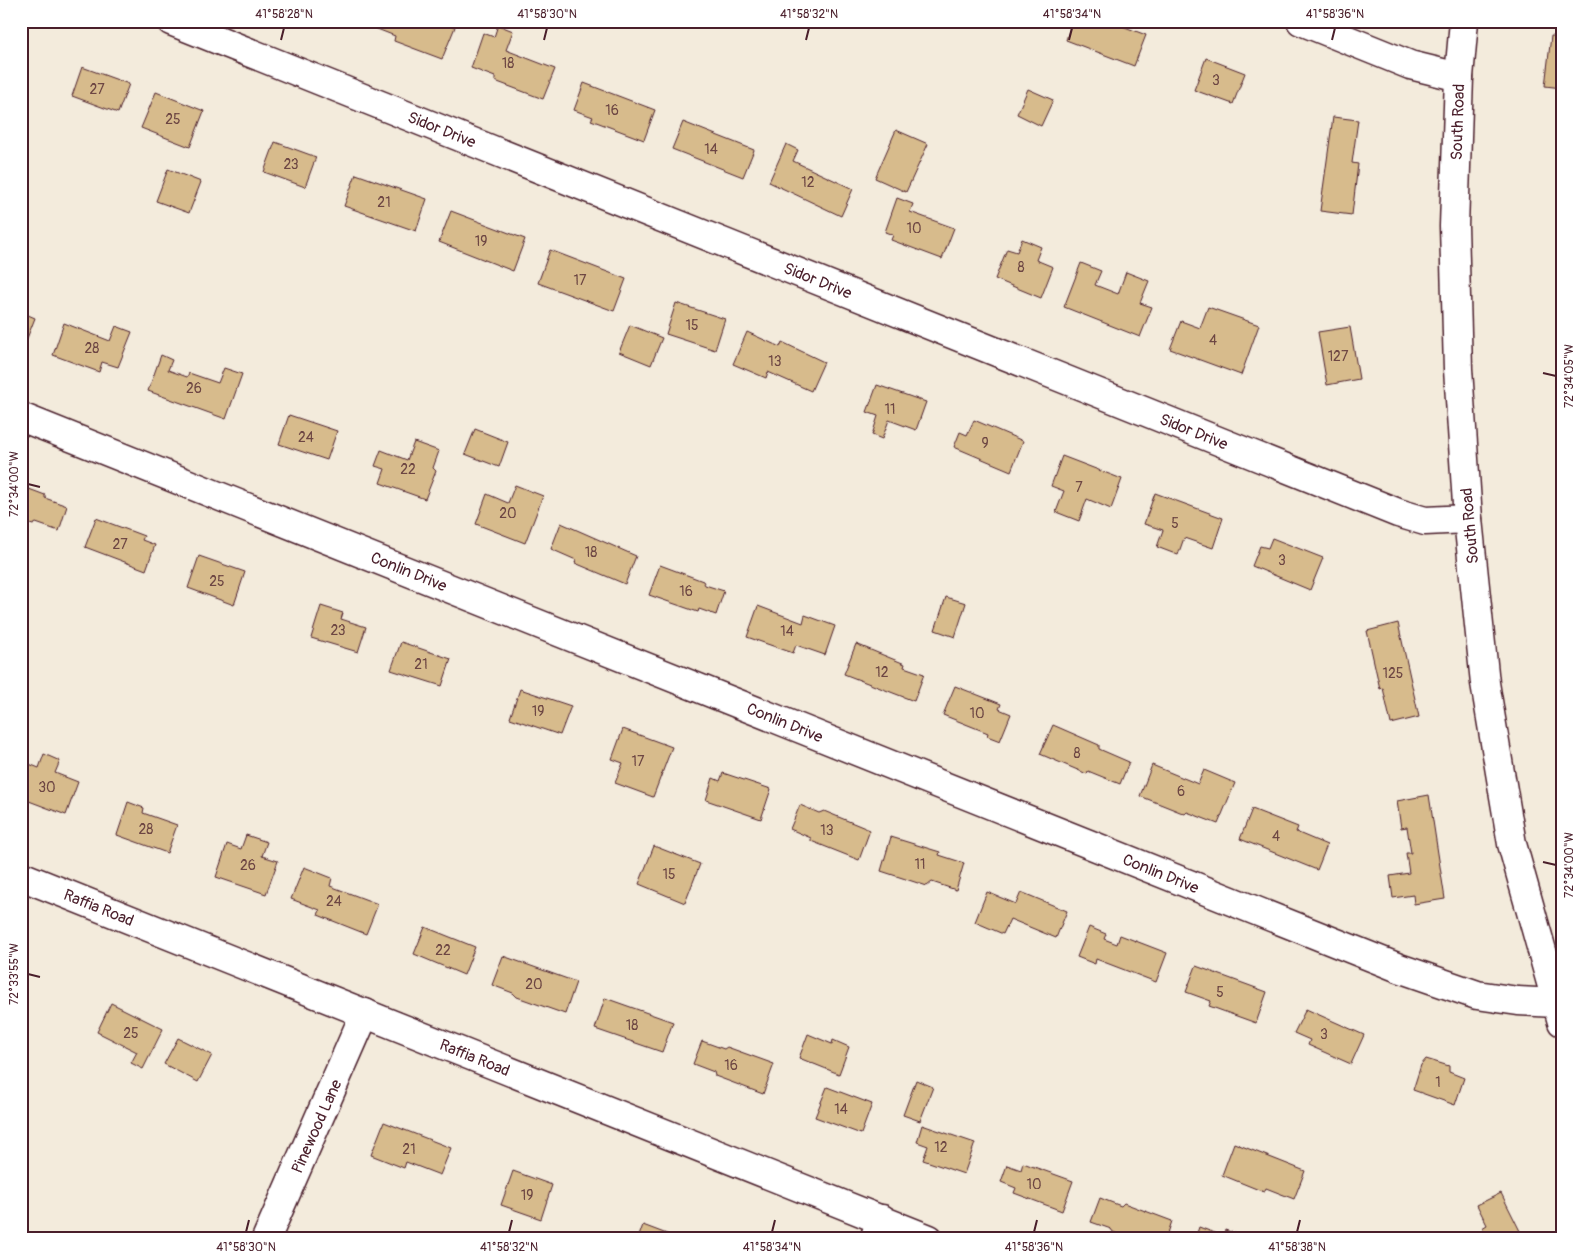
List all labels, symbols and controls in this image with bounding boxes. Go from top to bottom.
text: 41°58'28"N [255,7,313,22]
text: 41°58'30"N [517,7,577,22]
text: 41°58'32"N [780,7,838,22]
text: 41°58'34"N [1043,7,1101,22]
text: 41°58'36"N [1306,7,1364,22]
house number: 18 [502,55,514,72]
house number: 3 [1212,72,1220,89]
house number: 27 [89,81,105,98]
street label: South Road [1447,83,1469,161]
house number: 16 [605,102,619,119]
street label: Sidor Drive [405,107,479,153]
house number: 25 [165,111,181,128]
house number: 14 [704,141,718,158]
house number: 23 [283,156,299,173]
house number: 12 [801,174,815,191]
house number: 21 [377,194,391,211]
house number: 10 [906,220,922,237]
house number: 19 [475,233,487,250]
street label: Sidor Drive [781,258,855,304]
house number: 8 [1017,259,1025,276]
house number: 17 [574,272,587,289]
house number: 15 [685,317,699,334]
house number: 4 [1209,332,1217,349]
house number: 28 [85,340,99,357]
text: 72°34'05"W [1562,344,1577,408]
house number: 127 [1328,348,1349,365]
house number: 13 [768,353,782,370]
house number: 26 [186,380,202,397]
house number: 11 [885,401,895,418]
street label: Sidor Drive [1157,409,1231,455]
house number: 24 [298,429,314,446]
house number: 9 [981,435,989,452]
text: 72°34'00"W [7,451,22,517]
house number: 22 [400,461,416,478]
house number: 7 [1075,479,1083,496]
street label: South Road [1457,487,1483,565]
house number: 20 [499,505,517,522]
house number: 5 [1171,515,1179,532]
house number: 27 [112,536,128,553]
house number: 18 [585,544,597,561]
street label: Conlin Drive [368,548,450,596]
house number: 3 [1278,552,1286,569]
house number: 25 [209,573,225,590]
house number: 16 [679,583,693,600]
house number: 23 [330,622,346,639]
house number: 14 [780,623,794,640]
house number: 21 [414,656,428,673]
house number: 12 [875,664,889,681]
house number: 125 [1383,665,1403,682]
street label: Conlin Drive [744,699,826,747]
house number: 19 [532,703,544,720]
house number: 10 [969,705,985,722]
house number: 8 [1073,745,1081,762]
house number: 17 [632,753,645,770]
house number: 30 [38,779,56,796]
house number: 6 [1177,783,1185,800]
house number: 28 [139,821,153,838]
house number: 13 [820,822,834,839]
house number: 4 [1272,828,1280,845]
text: 72°34'00"W [1562,832,1577,898]
street label: Conlin Drive [1120,850,1202,898]
house number: 11 [915,856,925,873]
house number: 26 [240,857,256,874]
house number: 15 [662,866,676,883]
street label: Raffia Road [61,885,137,931]
house number: 24 [326,893,342,910]
house number: 22 [435,942,451,959]
text: 72°33'55"W [7,943,22,1005]
house number: 20 [525,976,543,993]
house number: 5 [1216,984,1224,1001]
house number: 18 [626,1017,638,1034]
house number: 25 [123,1025,139,1042]
house number: 3 [1320,1026,1328,1043]
street label: Raffia Road [437,1035,513,1081]
house number: 16 [724,1057,738,1074]
house number: 1 [1435,1074,1441,1091]
street label: Pinewood Lane [287,1076,347,1176]
house number: 14 [834,1101,848,1118]
house number: 12 [934,1139,948,1156]
house number: 21 [402,1141,416,1158]
house number: 10 [1026,1176,1042,1193]
house number: 19 [521,1187,533,1204]
text: 41°58'30"N [216,1240,276,1255]
text: 41°58'32"N [480,1240,538,1255]
text: 41°58'34"N [743,1240,801,1255]
text: 41°58'36"N [1005,1240,1063,1255]
text: 41°58'38"N [1268,1240,1326,1255]

